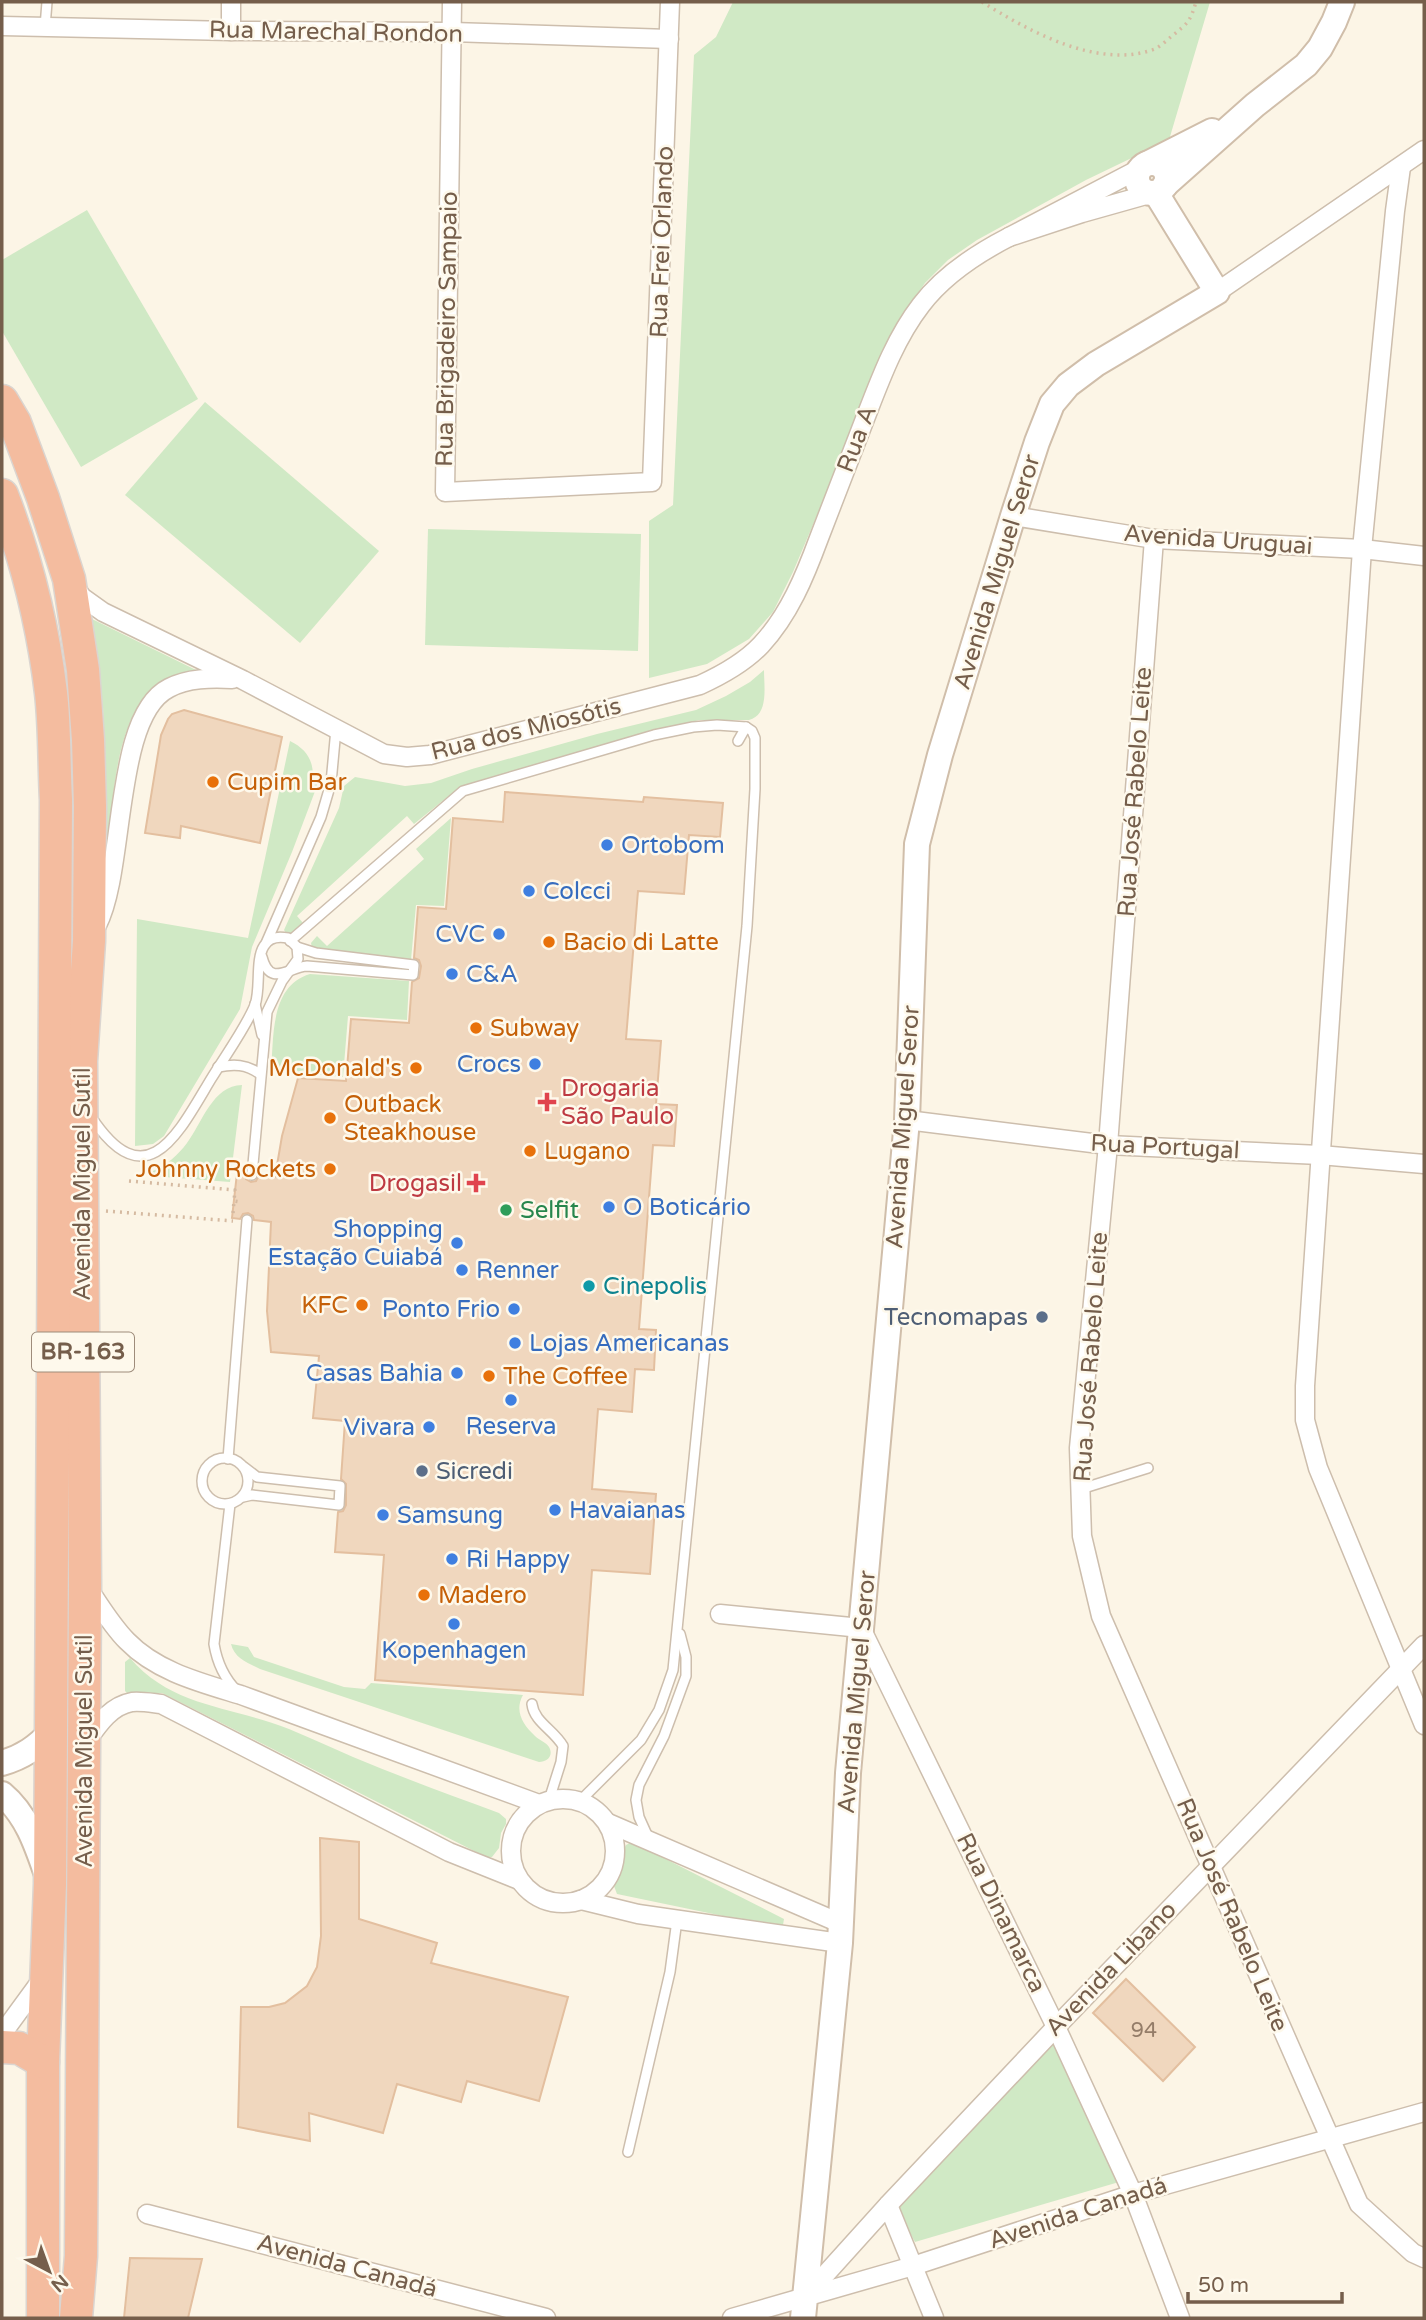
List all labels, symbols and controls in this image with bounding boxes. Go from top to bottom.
street label: Rua Marechal Rondon [209,15,463,49]
street label: Rua Frei Orlando [644,145,680,339]
street label: Rua Brigadeiro Sampaio [430,191,464,467]
street label: Rua A [831,401,883,477]
street label: Avenida Miguel Seror [947,450,1047,693]
street label: Avenida Uruguai [1123,519,1313,561]
street label: Rua José Rabelo Leite [1112,666,1158,918]
street label: Rua dos Miosótis [428,691,624,767]
place label: Cupim Bar [227,768,348,797]
marker: Cupim Bar [205,774,221,790]
place label: Ortobom [621,831,725,860]
marker: Ortobom [599,837,615,853]
place label: Colcci [543,877,611,906]
marker: Colcci [521,883,537,899]
place label: CVC [435,920,485,949]
marker: CVC [491,926,507,942]
place label: Bacio di Latte [563,928,719,957]
marker: Bacio di Latte [541,934,557,950]
place label: C&A [466,960,518,989]
marker: C&A [444,966,460,982]
street label: Avenida Miguel Seror [880,1003,926,1250]
place label: Subway [490,1014,579,1043]
marker: Subway [468,1020,484,1036]
place label: Crocs [457,1050,521,1079]
place label: McDonald's [268,1054,402,1083]
marker: Crocs [527,1056,543,1072]
marker: McDonald's [408,1060,424,1076]
street label: Avenida Miguel Sutil [68,1067,97,1301]
place label: Drogaria São Paulo [561,1074,674,1131]
place label: Outback Steakhouse [344,1090,476,1147]
marker: Drogaria São Paulo [539,1094,555,1110]
marker: Outback Steakhouse [322,1110,338,1126]
street label: Rua Portugal [1090,1129,1240,1165]
place label: Lugano [544,1137,630,1166]
marker: Lugano [522,1143,538,1159]
place label: Johnny Rockets [136,1155,316,1184]
marker: Johnny Rockets [322,1161,338,1177]
place label: Drogasil [369,1169,462,1198]
marker: Drogasil [468,1175,484,1191]
place label: O Boticário [623,1193,751,1222]
place label: Selfit [520,1196,579,1225]
marker: O Boticário [601,1199,617,1215]
marker: Selfit [498,1202,514,1218]
place label: Shopping Estação Cuiabá [268,1215,443,1272]
street label: Rua José Rabelo Leite [1068,1231,1114,1483]
marker: Shopping Estação Cuiabá [449,1235,465,1251]
place label: Renner [476,1256,559,1285]
marker: Renner [454,1262,470,1278]
place label: Cinepolis [603,1272,707,1301]
marker: Cinepolis [581,1278,597,1294]
place label: KFC [301,1291,348,1320]
place label: Ponto Frio [382,1295,500,1324]
marker: KFC [354,1297,370,1313]
marker: Ponto Frio [506,1301,522,1317]
place label: Tecnomapas [884,1303,1028,1332]
marker: Tecnomapas [1034,1309,1050,1325]
place label: Lojas Americanas [529,1329,729,1358]
road number: BR-163 [32,1332,134,1372]
marker: Lojas Americanas [507,1335,523,1351]
place label: Casas Bahia [306,1359,443,1388]
place label: The Coffee [503,1362,628,1391]
marker: Casas Bahia [449,1365,465,1381]
marker: The Coffee [481,1368,497,1384]
marker: Reserva [503,1392,519,1408]
place label: Reserva [465,1412,557,1441]
place label: Vivara [344,1413,415,1442]
marker: Vivara [421,1419,437,1435]
place label: Sicredi [436,1457,513,1486]
marker: Sicredi [414,1463,430,1479]
place label: Havaianas [569,1496,686,1525]
place label: Samsung [397,1501,503,1530]
marker: Havaianas [547,1502,563,1518]
marker: Samsung [375,1507,391,1523]
place label: Ri Happy [466,1545,570,1574]
marker: Ri Happy [444,1551,460,1567]
street label: Avenida Miguel Seror [832,1568,882,1815]
place label: Madero [438,1581,527,1610]
marker: Madero [416,1587,432,1603]
marker: Kopenhagen [446,1616,462,1632]
street label: Avenida Miguel Sutil [70,1634,99,1868]
place label: Kopenhagen [381,1636,527,1665]
street label: Rua José Rabelo Leite [1170,1794,1294,2036]
street label: Rua Dinamarca [950,1828,1052,1998]
street label: Avenida Libano [1039,1896,1183,2042]
house number: 94 [1131,2018,1157,2043]
street label: Avenida Canadá [985,2171,1171,2255]
street label: Avenida Canadá [254,2228,440,2304]
north arrow [14,2236,84,2306]
scale bar [1188,2260,1342,2304]
text: N [47,2270,72,2296]
text: 50 m [1198,2273,1249,2298]

